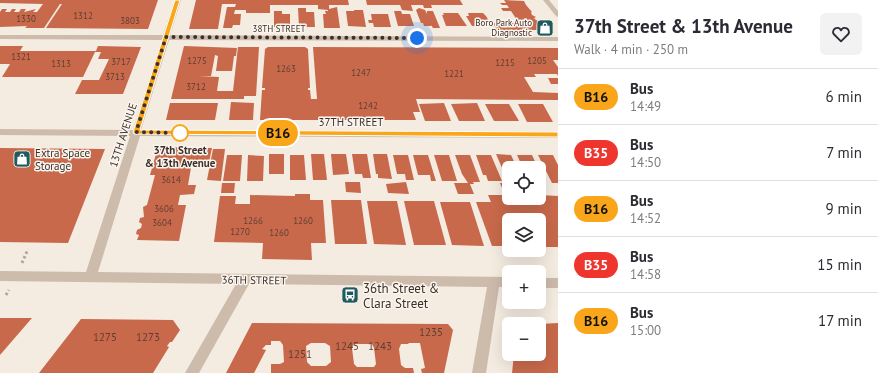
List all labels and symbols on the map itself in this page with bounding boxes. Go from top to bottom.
house number: 1312 [73,10,93,21]
house number: 1330 [16,13,36,24]
house number: 3803 [120,15,140,26]
place label: Boro Park Auto Diagnostic [475,17,532,38]
shop icon: Boro Park Auto Diagnostic [535,18,555,38]
street label: 38TH STREET [252,23,306,34]
your location [407,28,427,48]
house number: 1321 [11,51,31,62]
house number: 1275 [187,55,207,66]
house number: 1205 [527,55,547,66]
house number: 3717 [111,56,131,67]
house number: 1215 [495,57,515,68]
house number: 1313 [51,58,71,69]
house number: 1263 [276,63,296,74]
house number: 1247 [351,67,371,78]
house number: 1221 [444,68,464,79]
house number: 3713 [105,71,125,82]
house number: 3712 [186,81,206,92]
house number: 1242 [358,100,378,111]
street label: 13TH AVENUE [106,101,140,169]
street label: 37TH STREET [319,115,383,129]
line badge: B16 [255,120,301,146]
marker: 37th Street & 13th Avenue [171,124,189,142]
place label: 37th Street & 13th Avenue [145,143,216,170]
place label: Extra Space Storage [35,146,90,173]
shop icon: Extra Space Storage [12,149,32,169]
house number: 3614 [161,174,181,185]
house number: 3606 [154,203,174,214]
house number: 1266 [243,215,263,226]
house number: 1260 [293,215,313,226]
house number: 3604 [152,217,172,228]
house number: 1270 [230,226,250,237]
house number: 1260 [269,227,289,238]
street label: 36TH STREET [221,272,287,288]
place label: 36th Street & Clara Street [363,280,439,312]
bus stop icon: 36th Street & Clara Street [340,285,360,305]
house number: 1235 [419,325,443,339]
house number: 1275 [93,330,117,344]
house number: 1273 [136,330,160,344]
house number: 1245 [335,339,359,353]
house number: 1243 [368,339,392,353]
house number: 1251 [288,347,312,361]

